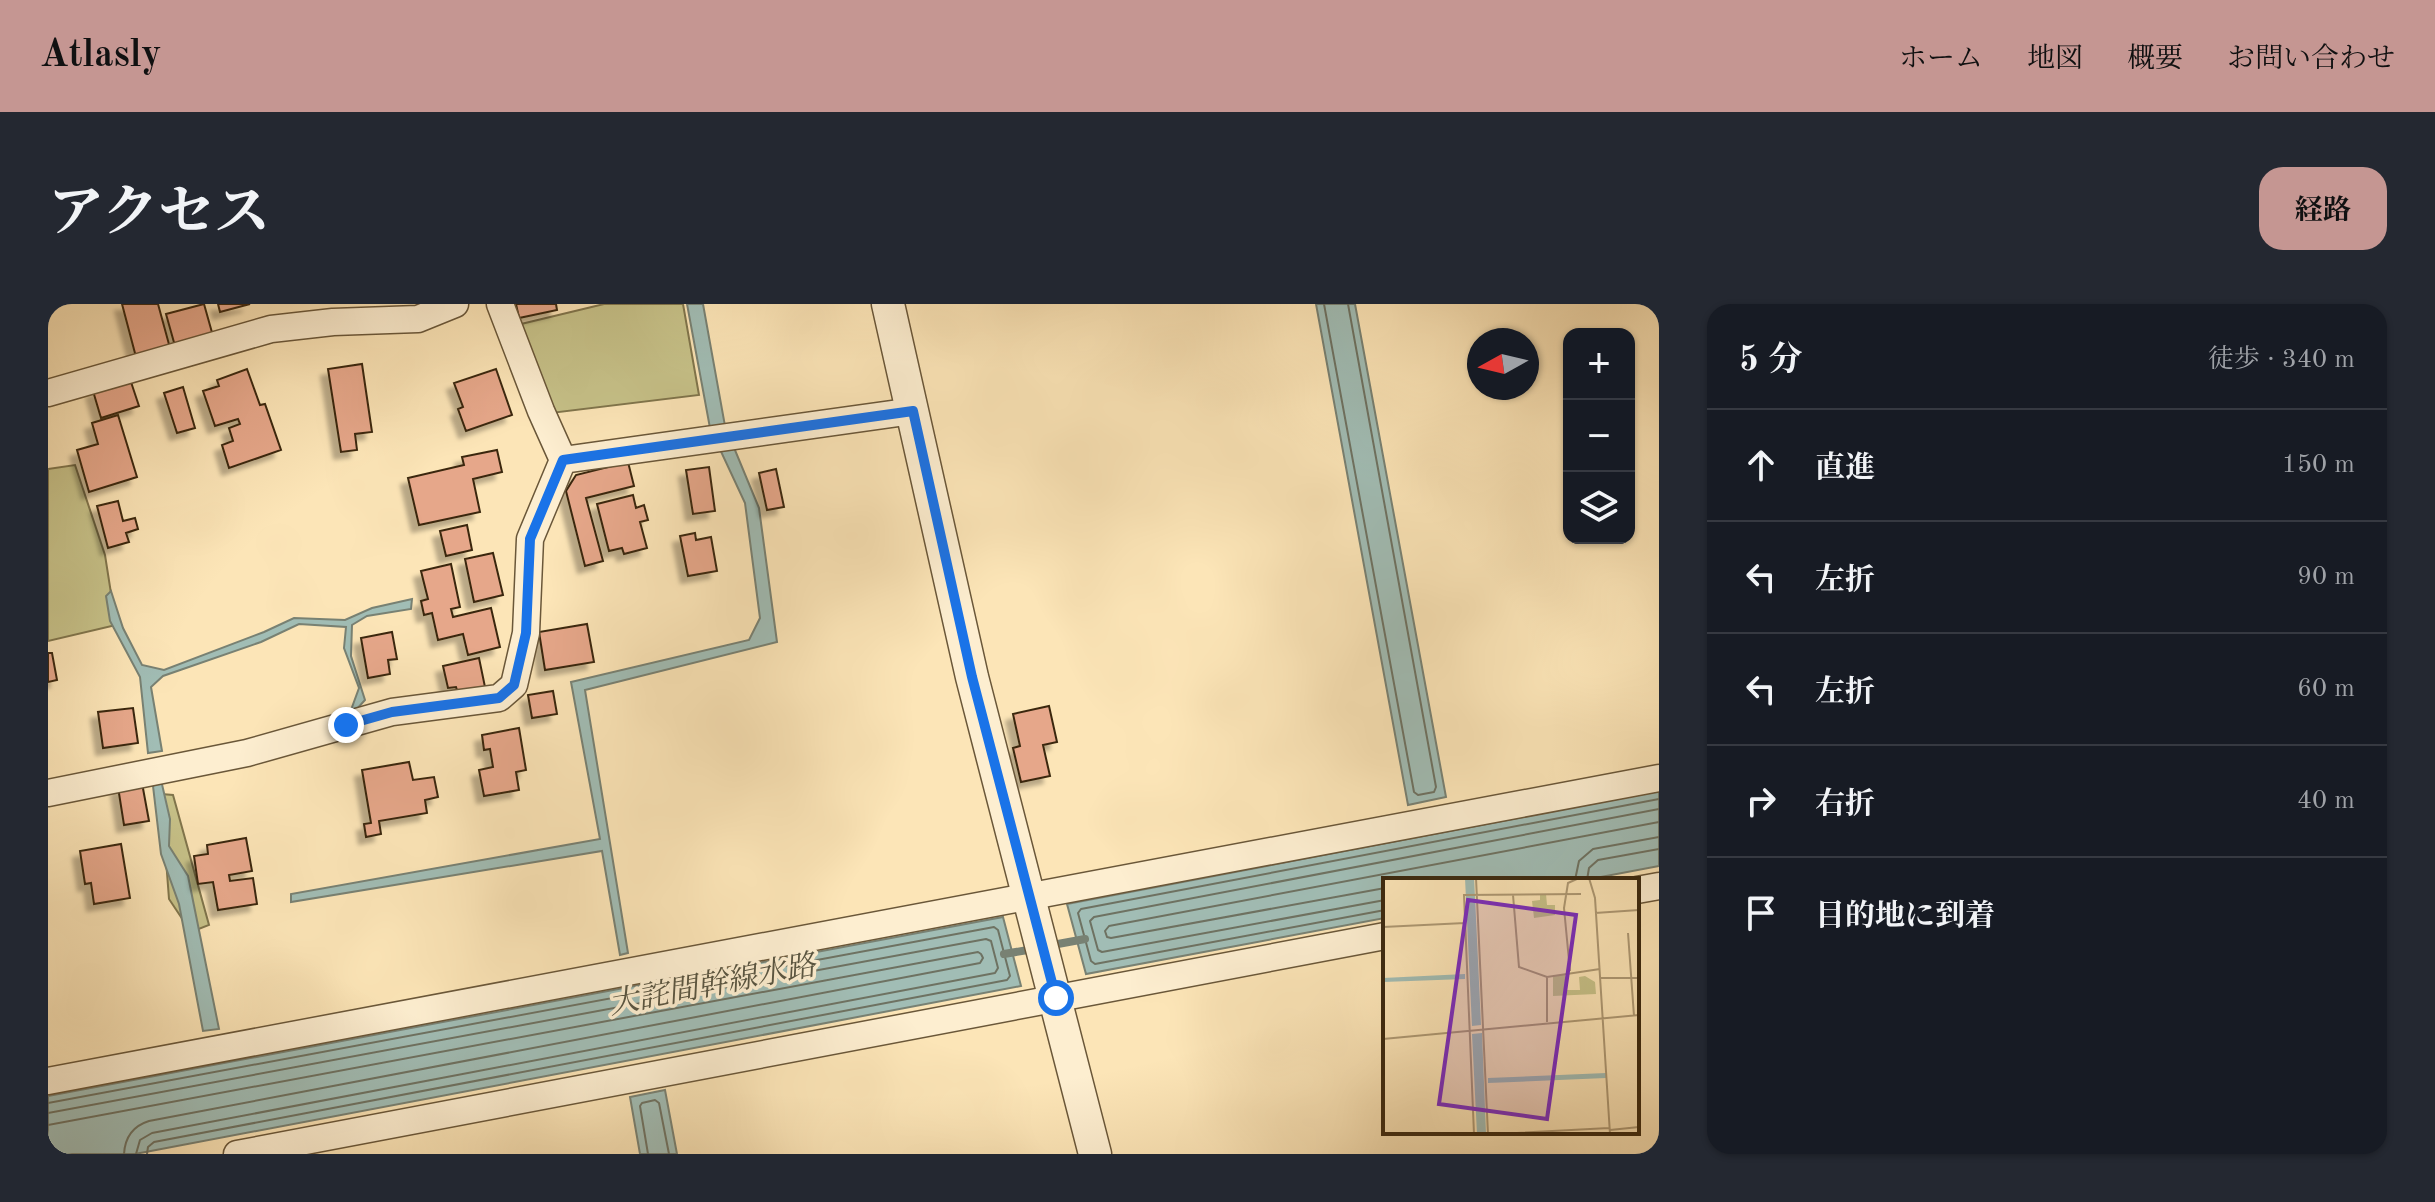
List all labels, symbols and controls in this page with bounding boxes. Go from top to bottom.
text: Atlasly [40,37,161,75]
text: ホーム [1899,46,1983,74]
text: 地図 [2027,46,2083,74]
text: 概要 [2127,46,2183,74]
text: お問い合わせ [2227,46,2395,74]
button: 経路 [2259,167,2387,250]
text: アクセス [48,187,270,243]
north arrow [1467,328,1539,400]
map controls [1563,328,1635,544]
button: + [1563,328,1635,400]
text: 5 分 [1739,344,1802,378]
text: 徒歩 · 340 m [2208,347,2355,373]
button: − [1563,400,1635,472]
icon: ahead [1739,443,1783,487]
text: 150 m [2282,452,2355,478]
text: 直進 [1815,454,1875,484]
button: layers [1563,472,1635,544]
icon: left [1739,555,1783,599]
text: 90 m [2297,564,2355,590]
text: 左折 [1815,566,1875,596]
icon: left [1739,667,1783,711]
text: 60 m [2297,676,2355,702]
text: 左折 [1815,678,1875,708]
route end [328,707,364,743]
icon: right [1739,779,1783,823]
text: 40 m [2297,788,2355,814]
text: 右折 [1815,790,1875,820]
inset map [1383,878,1639,1134]
icon: arrive [1739,891,1783,935]
text: 目的地に到着 [1815,902,1995,932]
water label: 大詫間幹線水路 [606,948,820,1021]
route start [1038,980,1074,1016]

